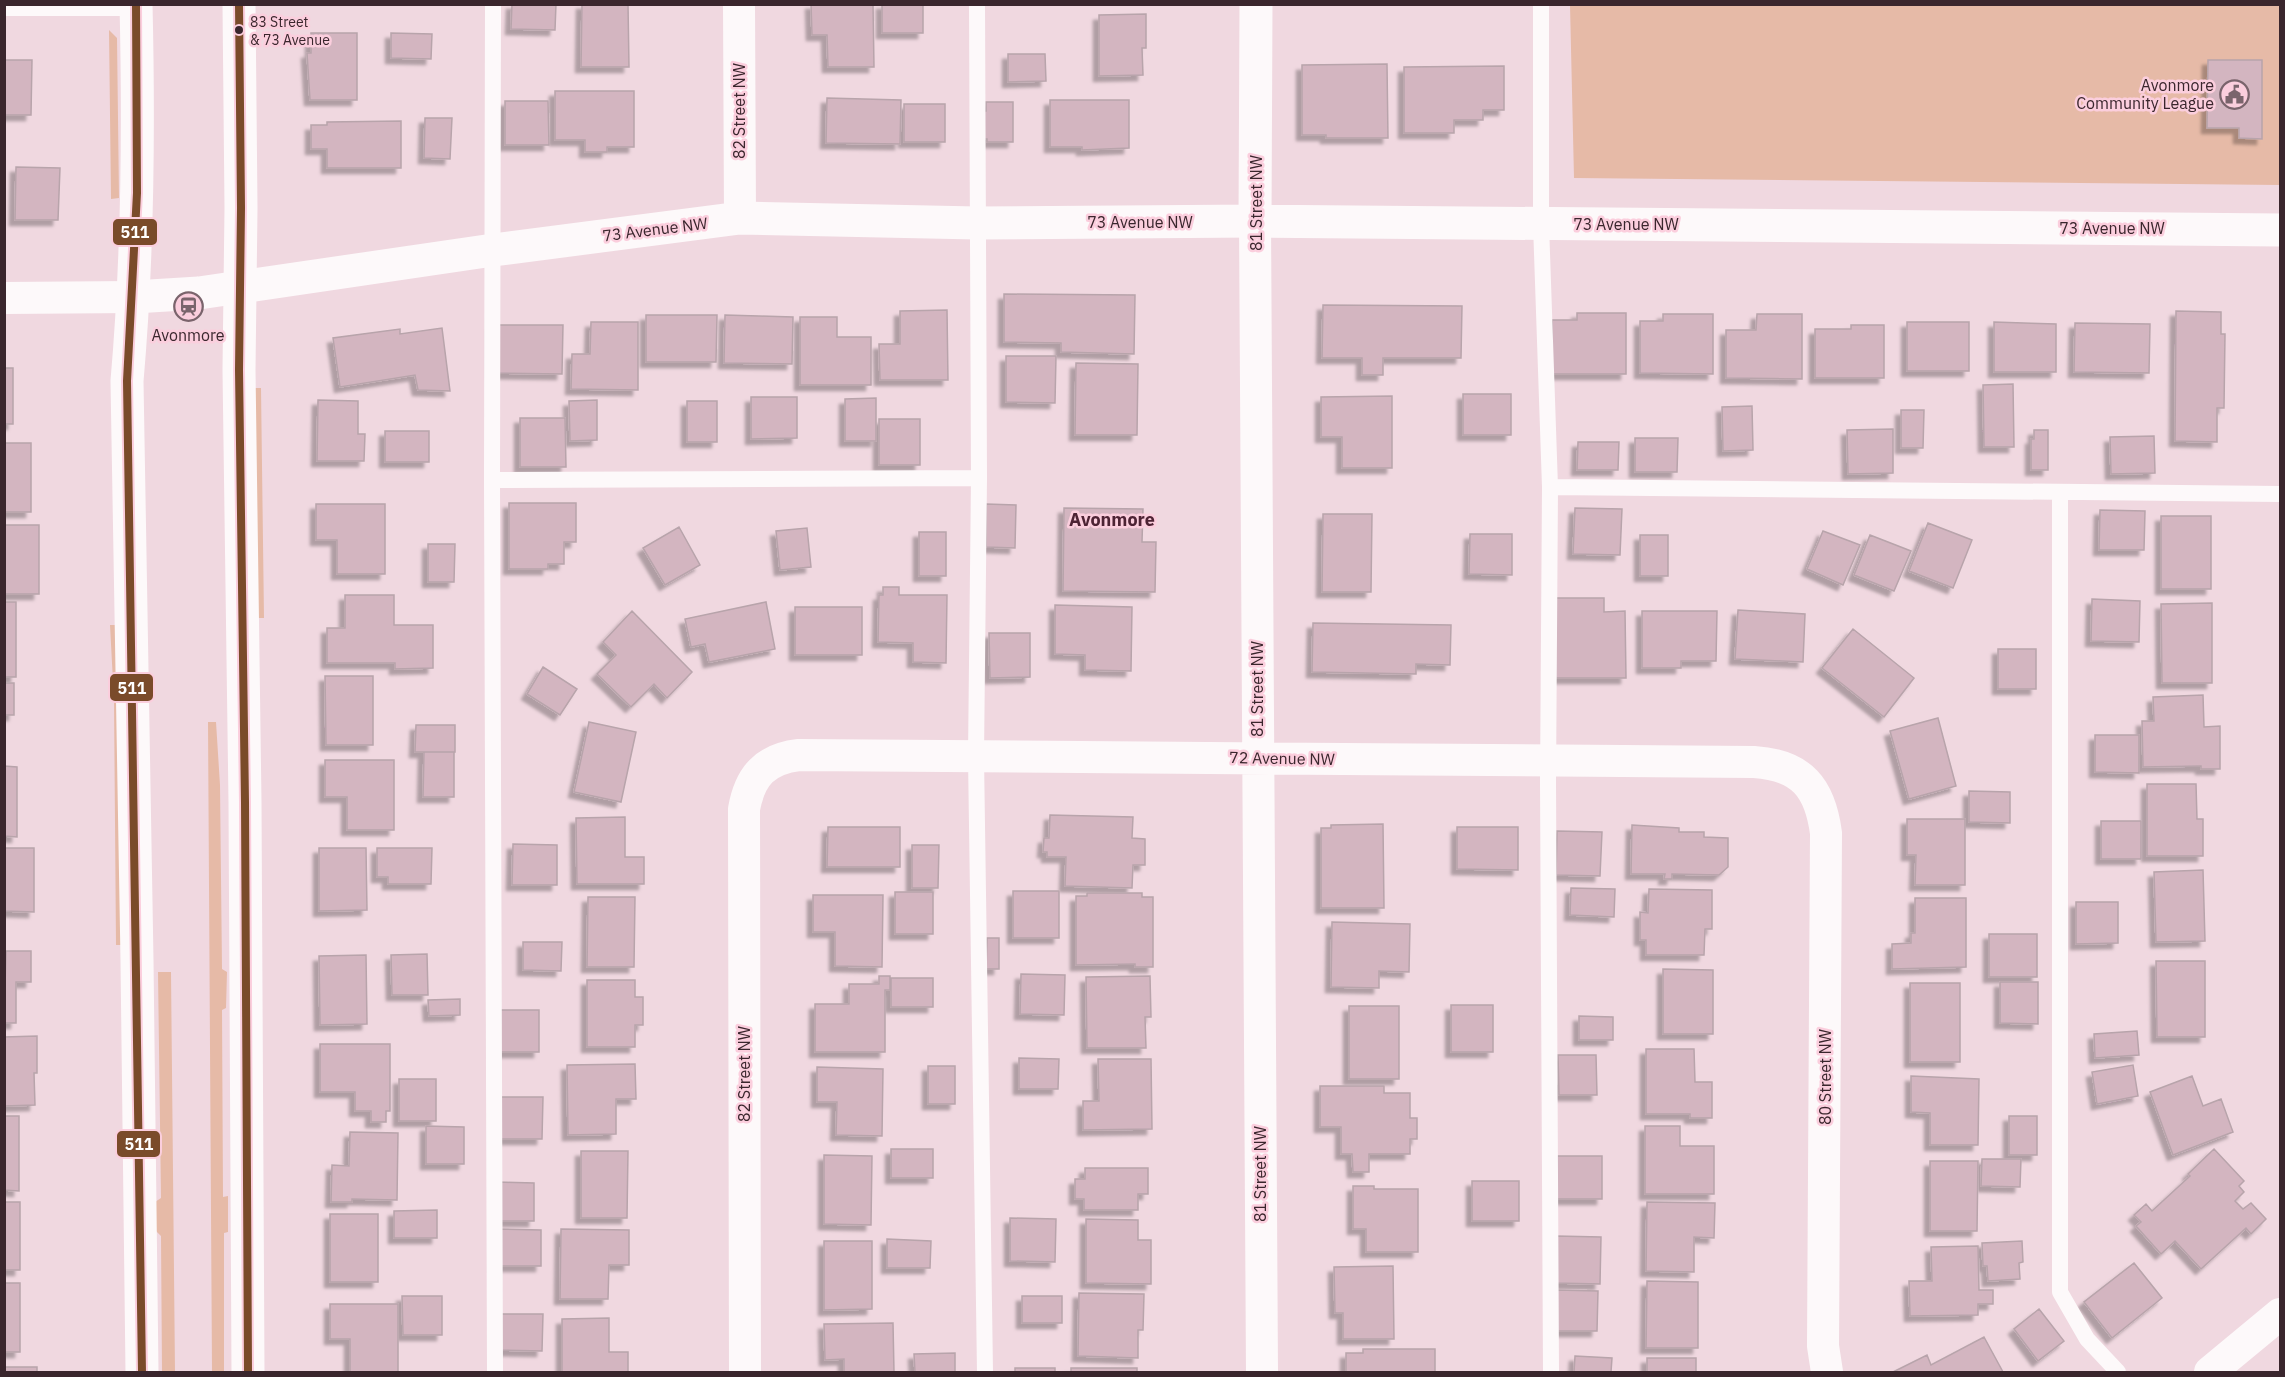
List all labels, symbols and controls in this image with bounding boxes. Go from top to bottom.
place label: 83 Street & 73 Avenue [250,13,330,49]
marker: 83 Street & 73 Avenue [233,24,245,36]
street label: 82 Street NW [729,63,749,159]
place label: Avonmore Community League [2076,75,2214,113]
public building icon: Avonmore Community League [2219,78,2251,110]
street label: 81 Street NW [1246,155,1266,251]
street label: 73 Avenue NW [1087,212,1193,232]
street label: 73 Avenue NW [601,213,709,245]
street label: 73 Avenue NW [1573,214,1679,234]
line badge: 511 [112,218,158,246]
street label: 73 Avenue NW [2059,218,2165,238]
text: 511 [121,222,150,242]
station icon: Avonmore [172,291,204,323]
place label: Avonmore [151,325,225,345]
district label: Avonmore [1069,508,1155,531]
street label: 81 Street NW [1247,641,1267,737]
line badge: 511 [109,673,154,702]
text: 511 [118,678,147,698]
street label: 72 Avenue NW [1229,747,1335,769]
street label: 82 Street NW [734,1026,754,1122]
street label: 80 Street NW [1815,1029,1835,1125]
street label: 81 Street NW [1250,1126,1270,1222]
line badge: 511 [116,1130,161,1158]
text: 511 [125,1134,154,1154]

